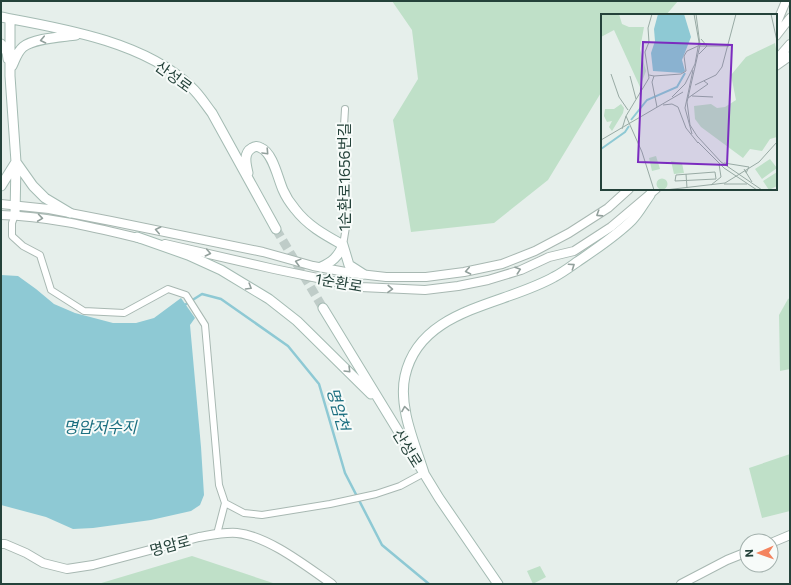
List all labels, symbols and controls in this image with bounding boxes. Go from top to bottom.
inset map [601,14,777,190]
one-way arrow [40,36,46,44]
street label: 산성로 [152,57,196,95]
street label: 1순환로1656번길 [335,123,353,231]
one-way arrow [261,147,268,155]
one-way arrow [596,209,603,216]
one-way arrow [37,213,43,222]
one-way arrow [155,227,161,235]
one-way arrow [205,248,211,257]
one-way arrow [295,258,301,266]
one-way arrow [568,263,575,271]
one-way arrow [465,266,472,275]
one-way arrow [515,267,522,275]
street label: 1순환로 [314,269,364,295]
one-way arrow [245,282,252,289]
one-way arrow [387,284,393,293]
one-way arrow [343,365,350,373]
water label: 명암천 [324,385,355,435]
one-way arrow [401,406,410,412]
water label: 명암저수지 [63,417,138,436]
street label: 산성로 [389,426,427,470]
street label: 명암로 [148,531,192,559]
north arrow [739,533,779,573]
text: N [742,549,755,558]

